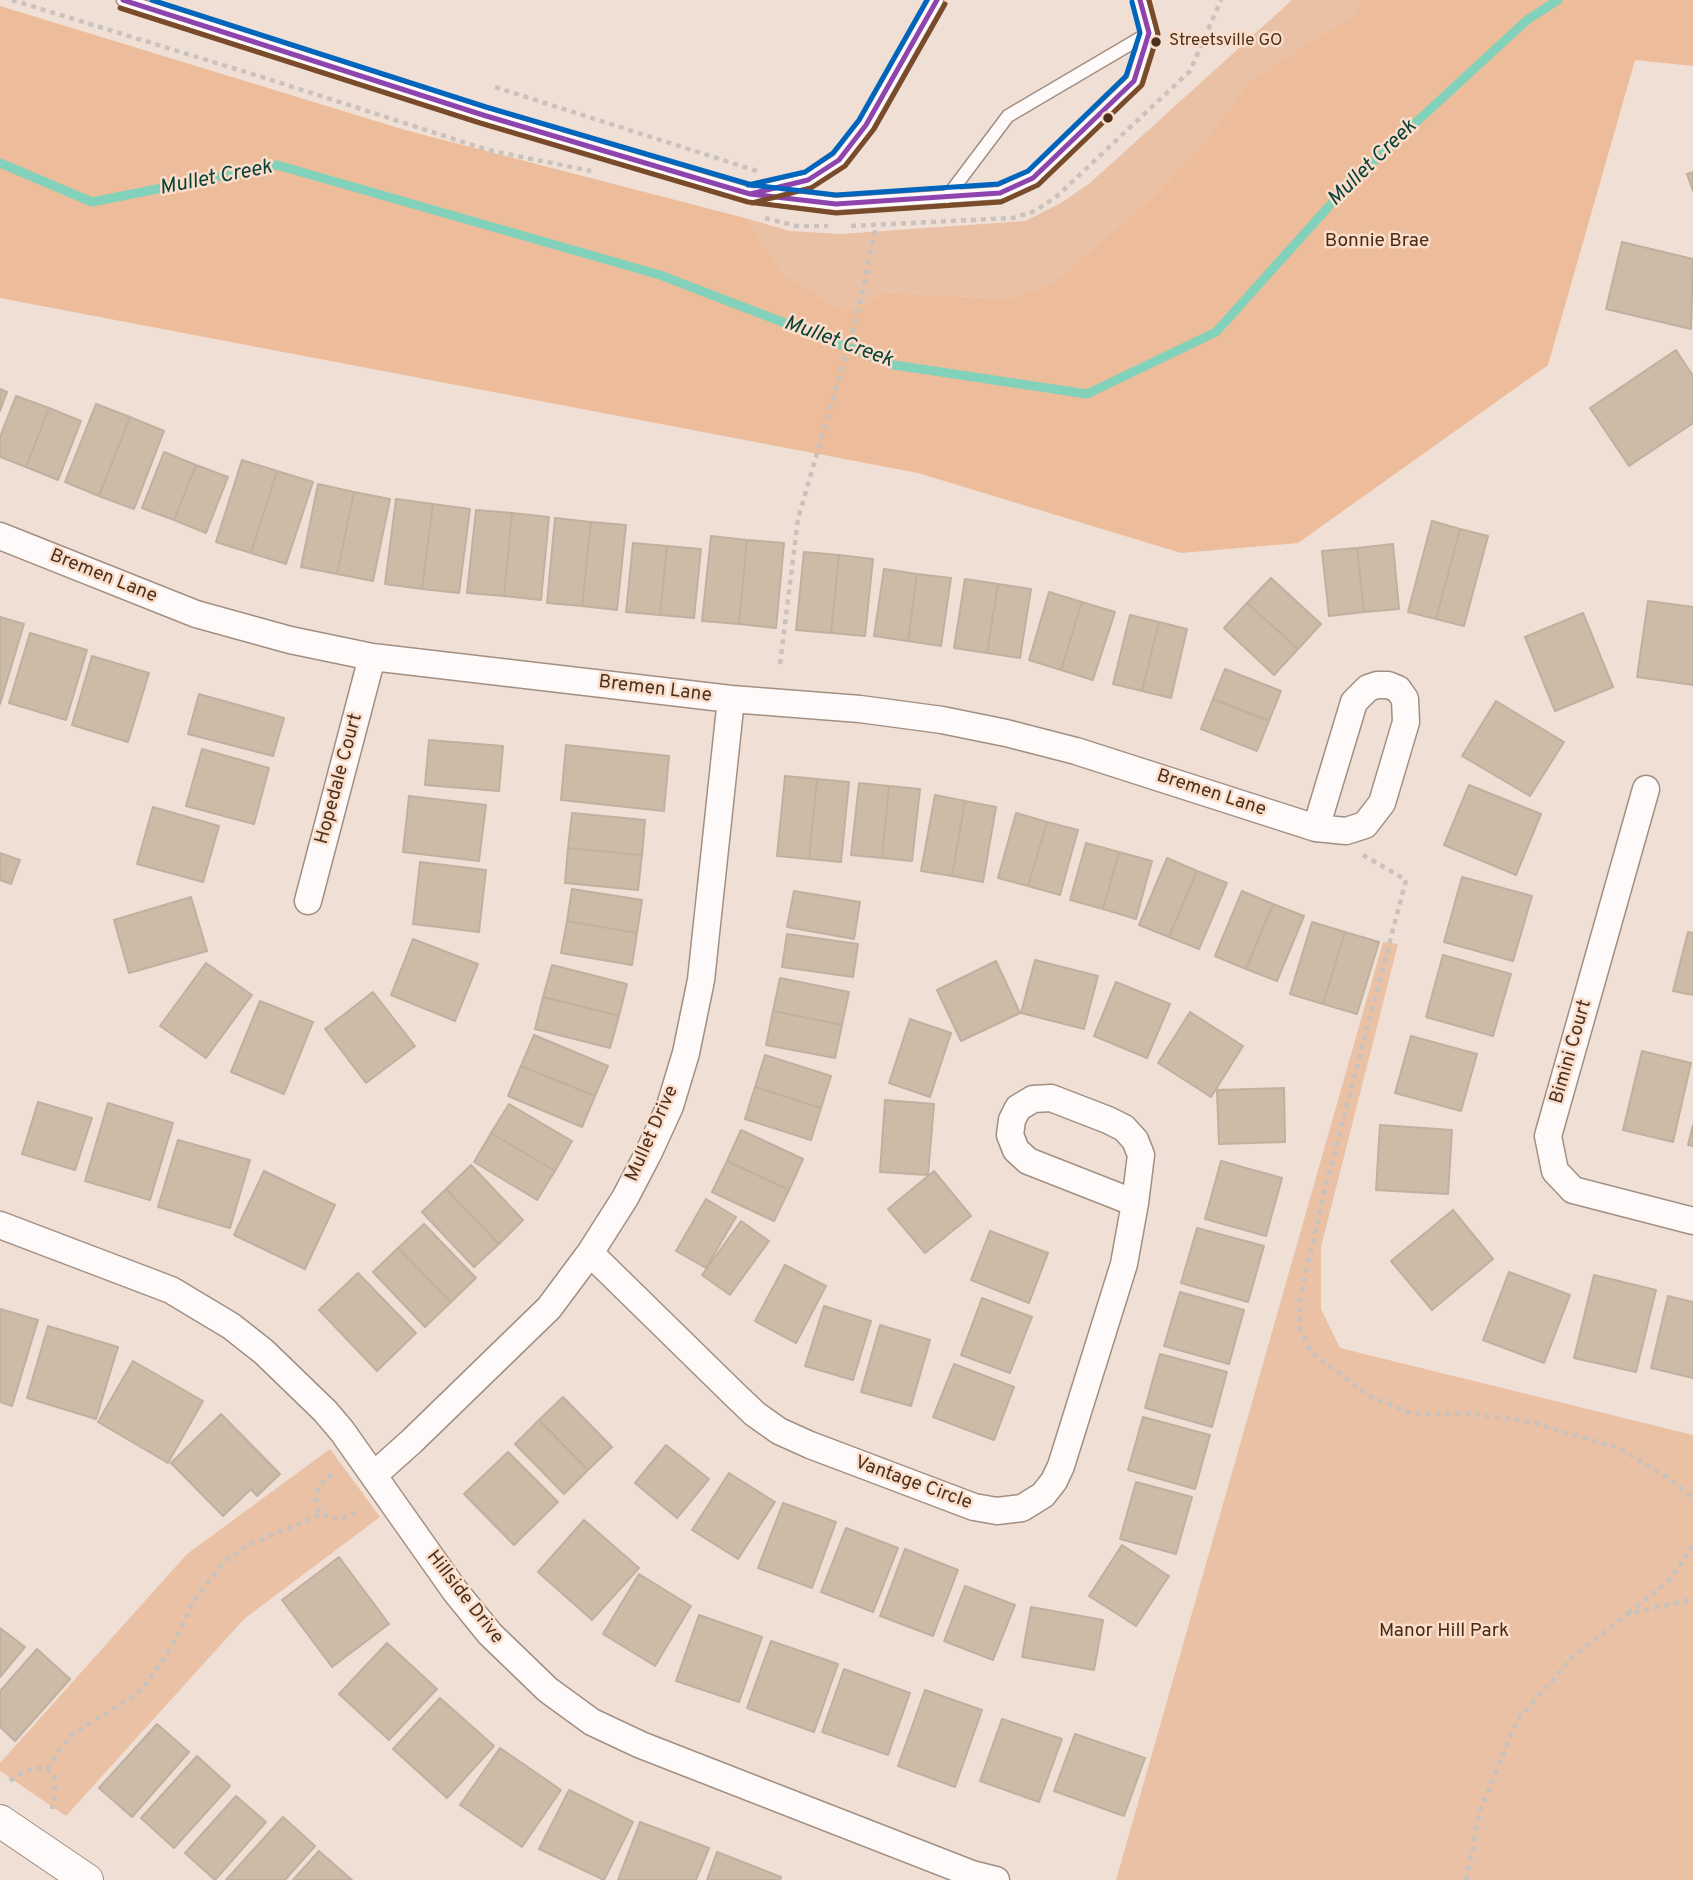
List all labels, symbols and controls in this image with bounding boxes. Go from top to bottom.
place label: Streetsville GO [1169,32,1283,52]
marker: Streetsville GO [1149,35,1163,49]
unlabelled marker [1101,111,1115,125]
water label: Mullet Creek [1323,115,1423,213]
water label: Mullet Creek [158,156,274,202]
park label: Bonnie Brae [1325,231,1429,253]
water label: Mullet Creek [780,312,896,374]
street label: Bremen Lane [46,545,160,609]
street label: Bremen Lane [597,672,713,708]
street label: Hopedale Court [312,711,368,847]
street label: Bremen Lane [1153,766,1269,822]
street label: Bimini Court [1546,997,1598,1107]
street label: Mullet Drive [622,1082,684,1186]
street label: Vantage Circle [851,1452,975,1516]
street label: Hillside Drive [420,1547,508,1649]
park label: Manor Hill Park [1379,1621,1509,1643]

